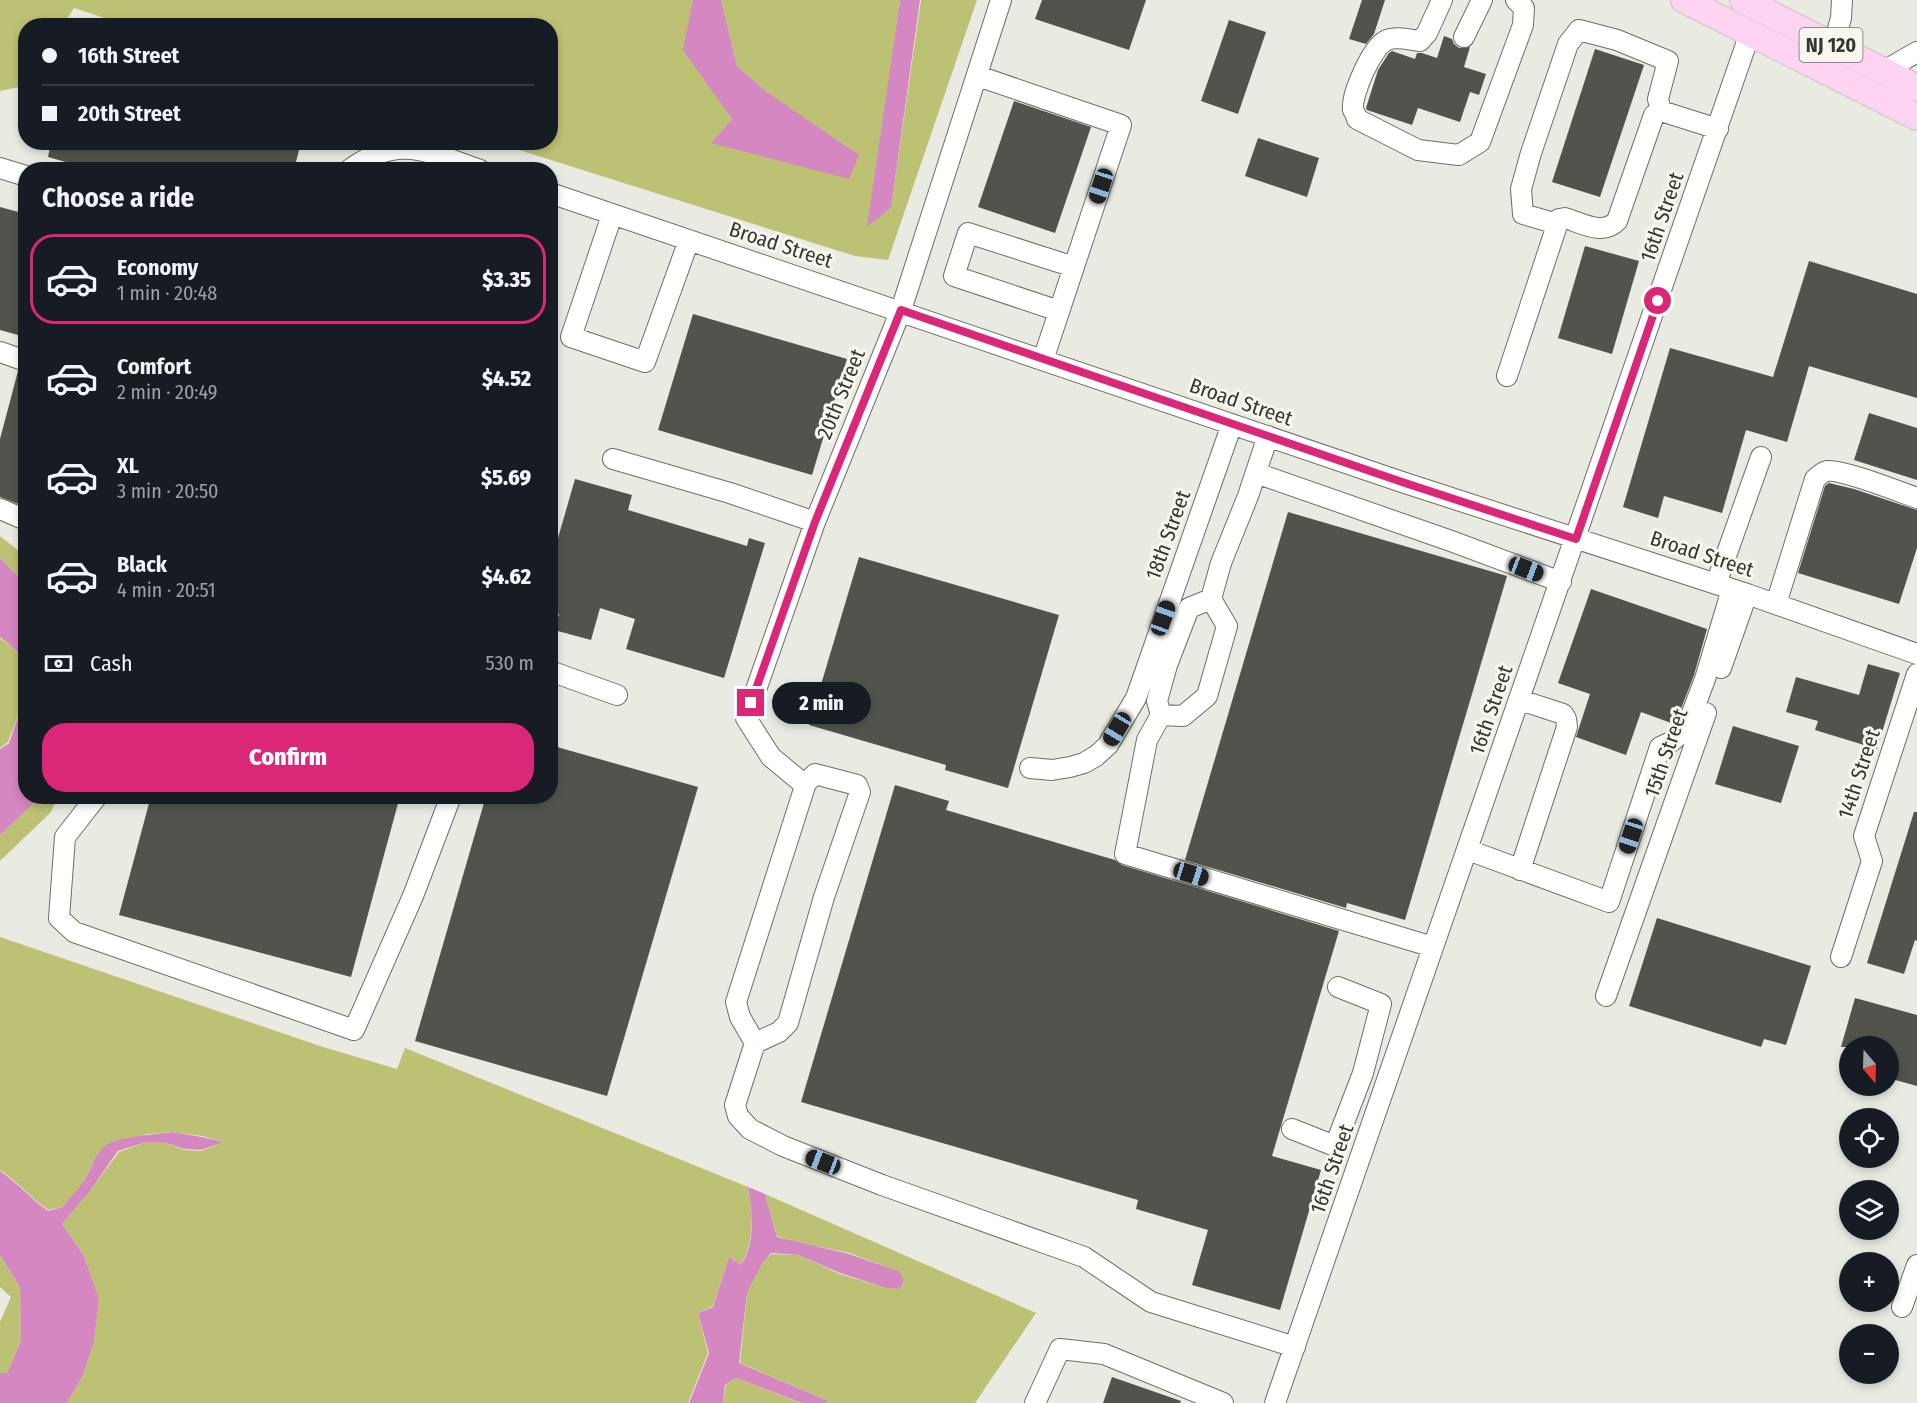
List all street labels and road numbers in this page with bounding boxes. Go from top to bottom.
road number: NJ 120 [1800,28,1862,62]
street label: 16th Street [1635,169,1689,265]
street label: Broad Street [726,216,836,274]
street label: 20th Street [811,345,871,443]
street label: Broad Street [1186,372,1296,432]
street label: 18th Street [1140,487,1196,583]
street label: Broad Street [1647,525,1757,583]
street label: 16th Street [1464,662,1518,758]
street label: 15th Street [1639,705,1693,801]
street label: 14th Street [1832,726,1886,822]
street label: 16th Street [1305,1121,1359,1217]

